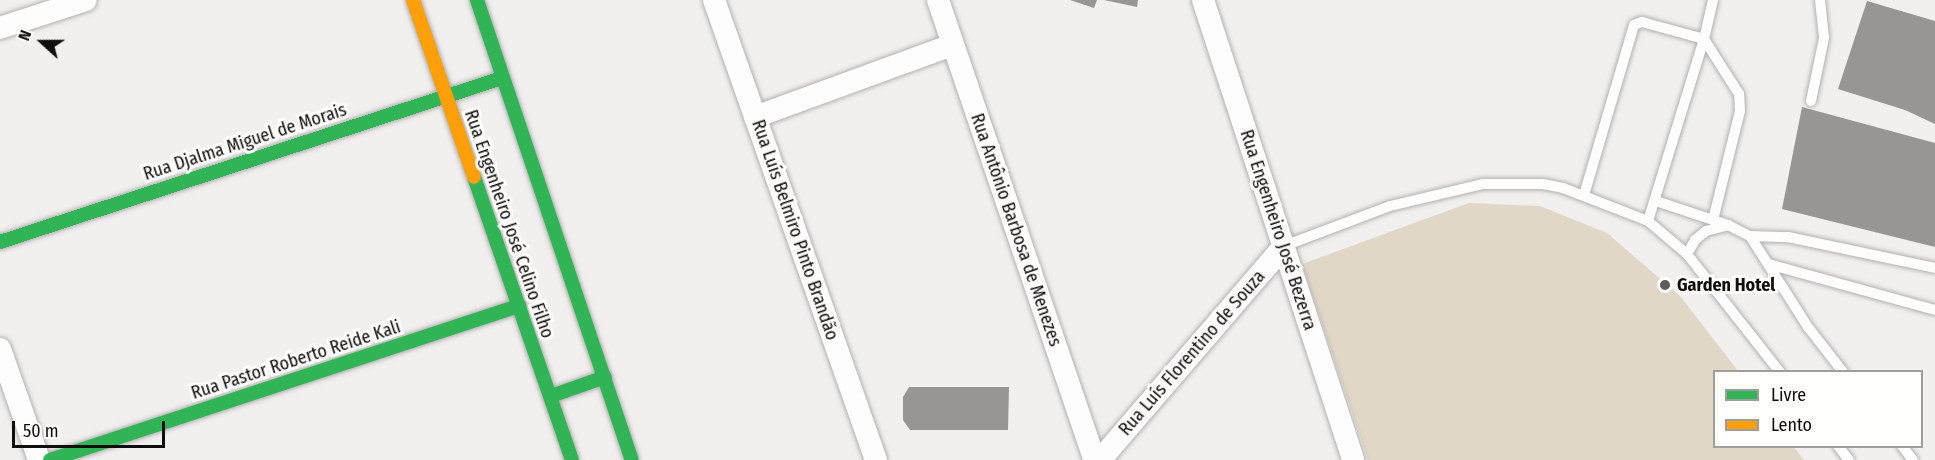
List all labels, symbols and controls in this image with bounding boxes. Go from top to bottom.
north arrow [12,12,72,72]
text: N [14,27,35,43]
street label: Rua Djalma Miguel de Morais [141,99,349,185]
street label: Rua Engenheiro José Celino Filho [460,107,558,341]
street label: Rua Antônio Barbosa de Menezes [966,111,1066,349]
street label: Rua Luís Belmiro Pinto Brandão [747,117,843,343]
street label: Rua Engenheiro José Bezerra [1235,127,1321,333]
street label: Rua Luís Florentino de Souza [1114,266,1270,440]
place label: Garden Hotel [1677,274,1775,296]
marker: Garden Hotel [1658,278,1672,292]
street label: Rua Pastor Roberto Reide Kali [189,316,403,404]
legend [1713,370,1923,448]
text: Livre [1771,384,1806,406]
scale bar [15,409,168,447]
text: Lento [1771,414,1812,436]
text: 50 m [23,420,59,442]

